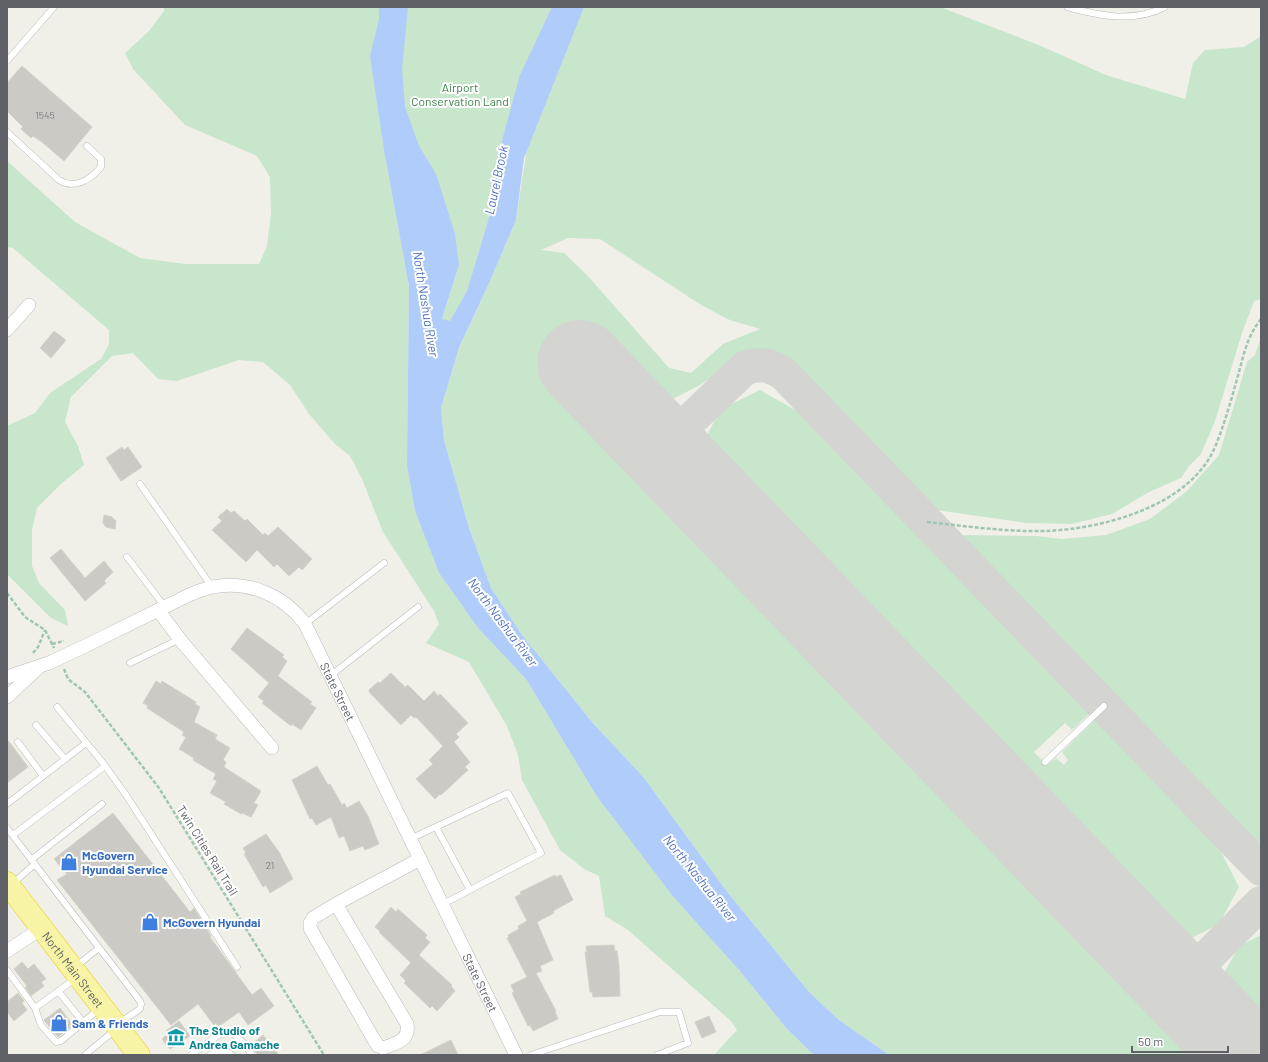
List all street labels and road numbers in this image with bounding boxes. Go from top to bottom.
street label: State Street [318,660,358,723]
street label: Twin Cities Rail Trail [175,802,241,898]
street label: North Main Street [40,929,107,1010]
street label: State Street [460,951,501,1014]

